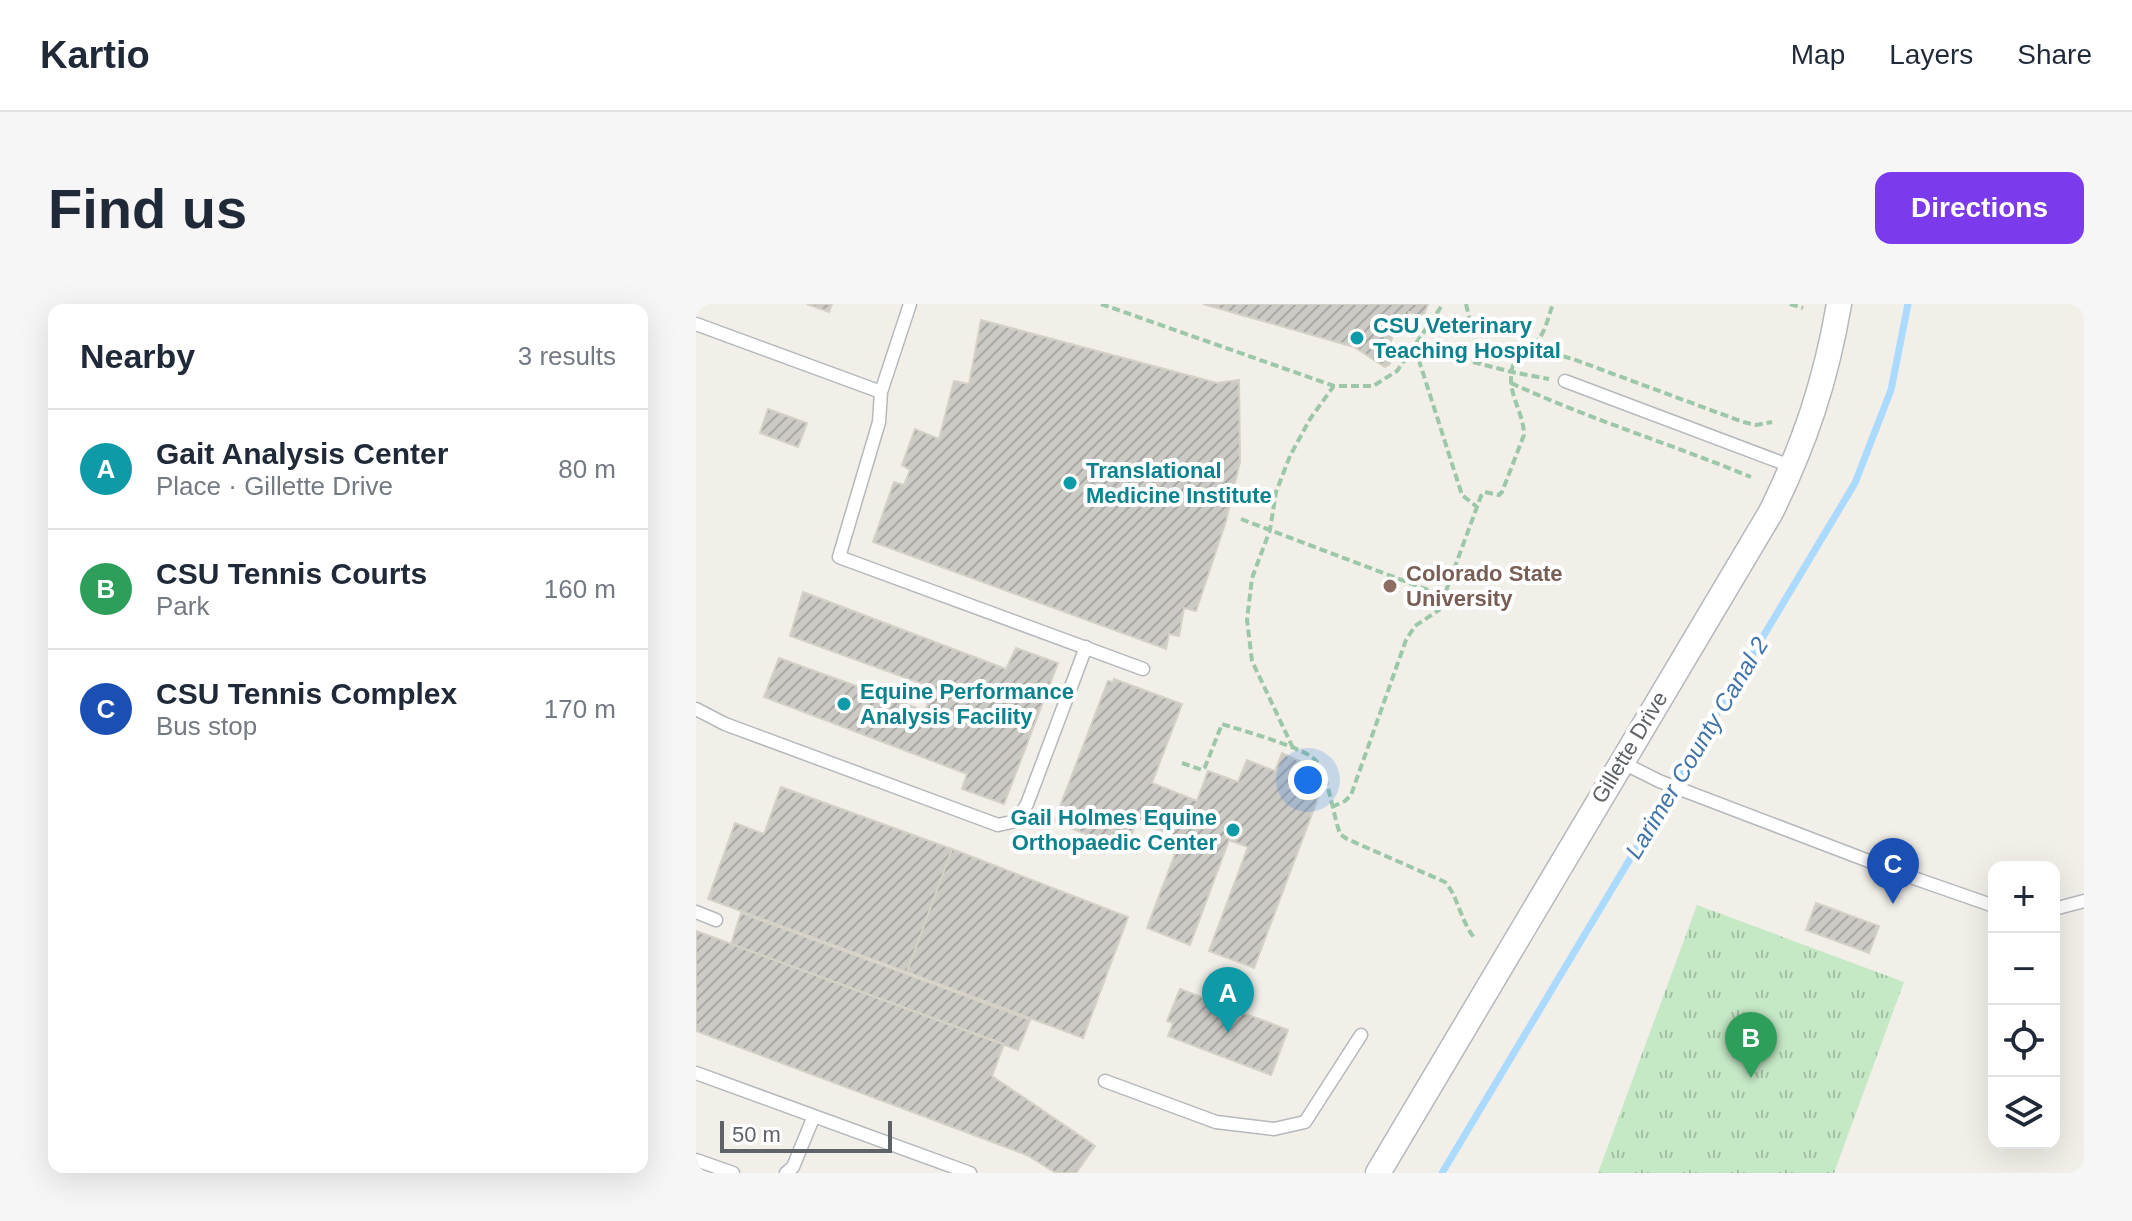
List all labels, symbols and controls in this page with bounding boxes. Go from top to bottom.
text: Kartio [40,34,150,76]
text: Map [1791,39,1845,70]
text: Layers [1889,39,1973,70]
text: Share [2017,39,2092,70]
button: Directions [1875,172,2084,244]
text: Find us [48,177,247,240]
place label: CSU Veterinary Teaching Hospital [1373,313,1561,363]
marker: CSU Veterinary Teaching Hospital [1348,329,1366,347]
text: Nearby [80,337,195,375]
text: 3 results [518,341,616,371]
text: Gait Analysis Center [156,437,448,470]
text: A [97,454,115,484]
text: 80 m [558,454,616,484]
place label: Translational Medicine Institute [1086,458,1272,508]
text: Place · Gillette Drive [156,471,393,501]
marker: Translational Medicine Institute [1061,474,1079,492]
text: CSU Tennis Courts [156,557,427,590]
place label: Colorado State University [1406,561,1562,611]
text: B [97,574,115,604]
text: 160 m [544,574,616,604]
marker: Colorado State University [1381,577,1399,595]
text: Park [156,591,209,621]
water label: Larimer County Canal 2 [1620,632,1773,863]
text: CSU Tennis Complex [156,677,457,710]
place label: Equine Performance Analysis Facility [860,679,1074,729]
street label: Gillette Drive [1586,687,1673,808]
text: C [97,694,115,724]
text: 170 m [544,694,616,724]
marker: Equine Performance Analysis Facility [835,695,853,713]
text: Bus stop [156,711,257,741]
your location [1288,760,1328,800]
place label: Gail Holmes Equine Orthopaedic Center [1010,805,1217,855]
marker: Gail Holmes Equine Orthopaedic Center [1224,821,1242,839]
pin: C [1867,838,1919,904]
map controls [1988,861,2060,1149]
button: + [1988,861,2060,933]
button: − [1988,933,2060,1005]
pin: A [1202,967,1254,1033]
button: locate [1988,1005,2060,1077]
pin: B [1725,1012,1777,1078]
button: layers [1988,1077,2060,1149]
scale bar [720,1117,892,1153]
text: 50 m [732,1122,781,1147]

